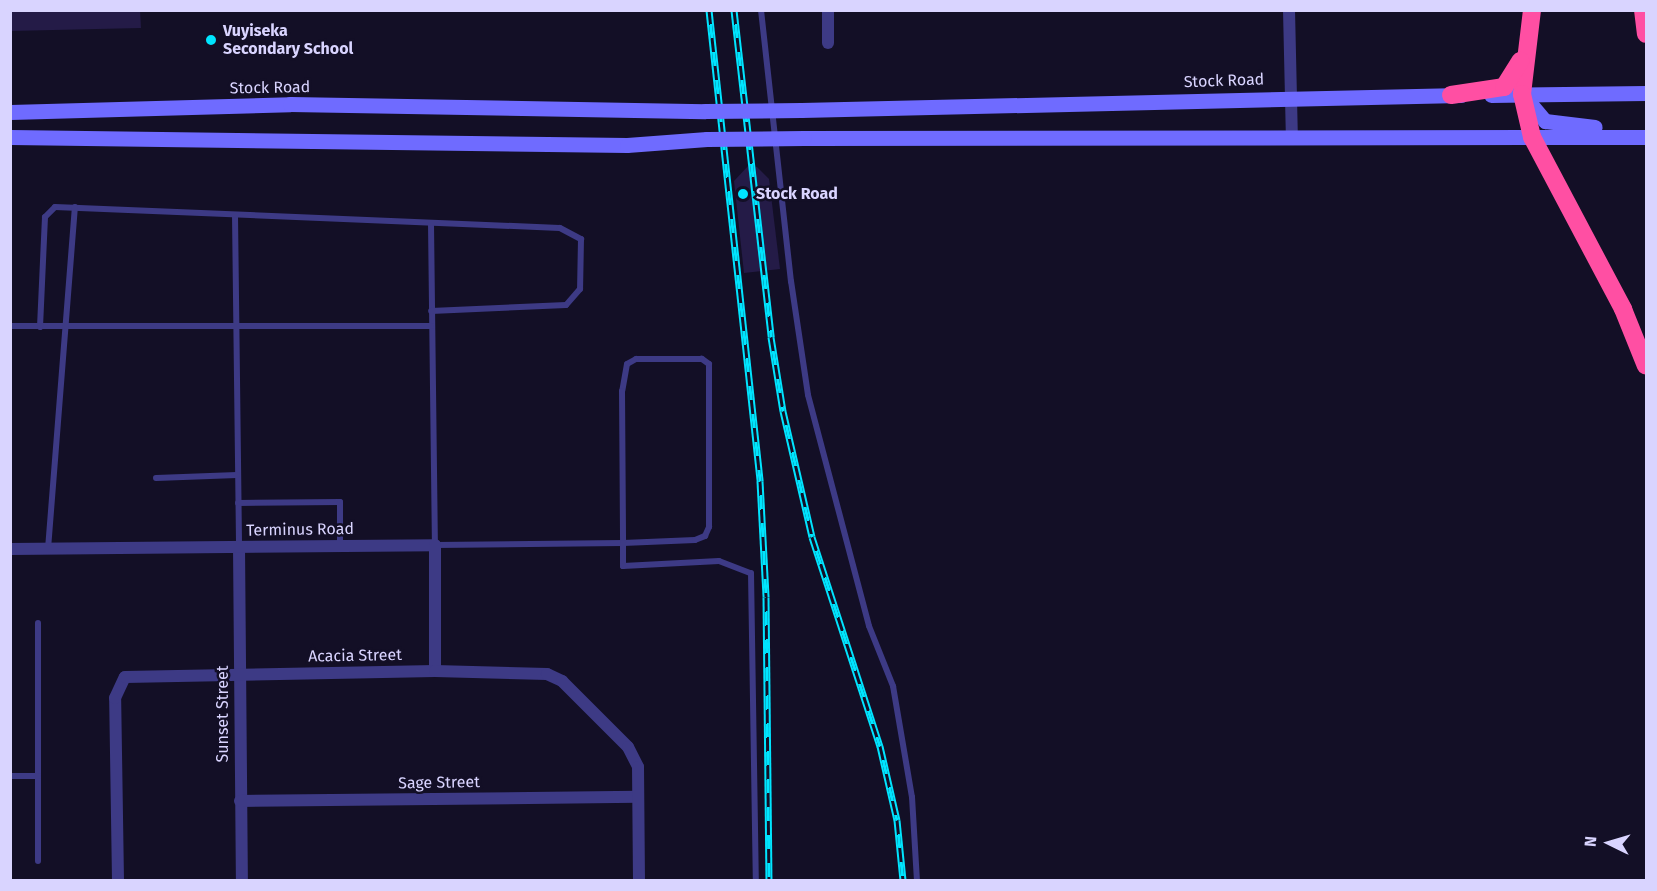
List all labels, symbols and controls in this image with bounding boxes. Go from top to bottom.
place label: Vuyiseka Secondary School [223,21,353,59]
marker: Vuyiseka Secondary School [204,33,218,47]
street label: Stock Road [1183,70,1265,92]
street label: Stock Road [230,78,310,98]
place label: Stock Road [756,184,838,204]
marker: Stock Road [734,185,752,203]
street label: Terminus Road [246,519,354,541]
street label: Acacia Street [308,646,402,666]
street label: Sunset Street [213,665,233,763]
street label: Sage Street [398,773,480,793]
north arrow [1579,813,1639,873]
text: N [1581,835,1600,848]

